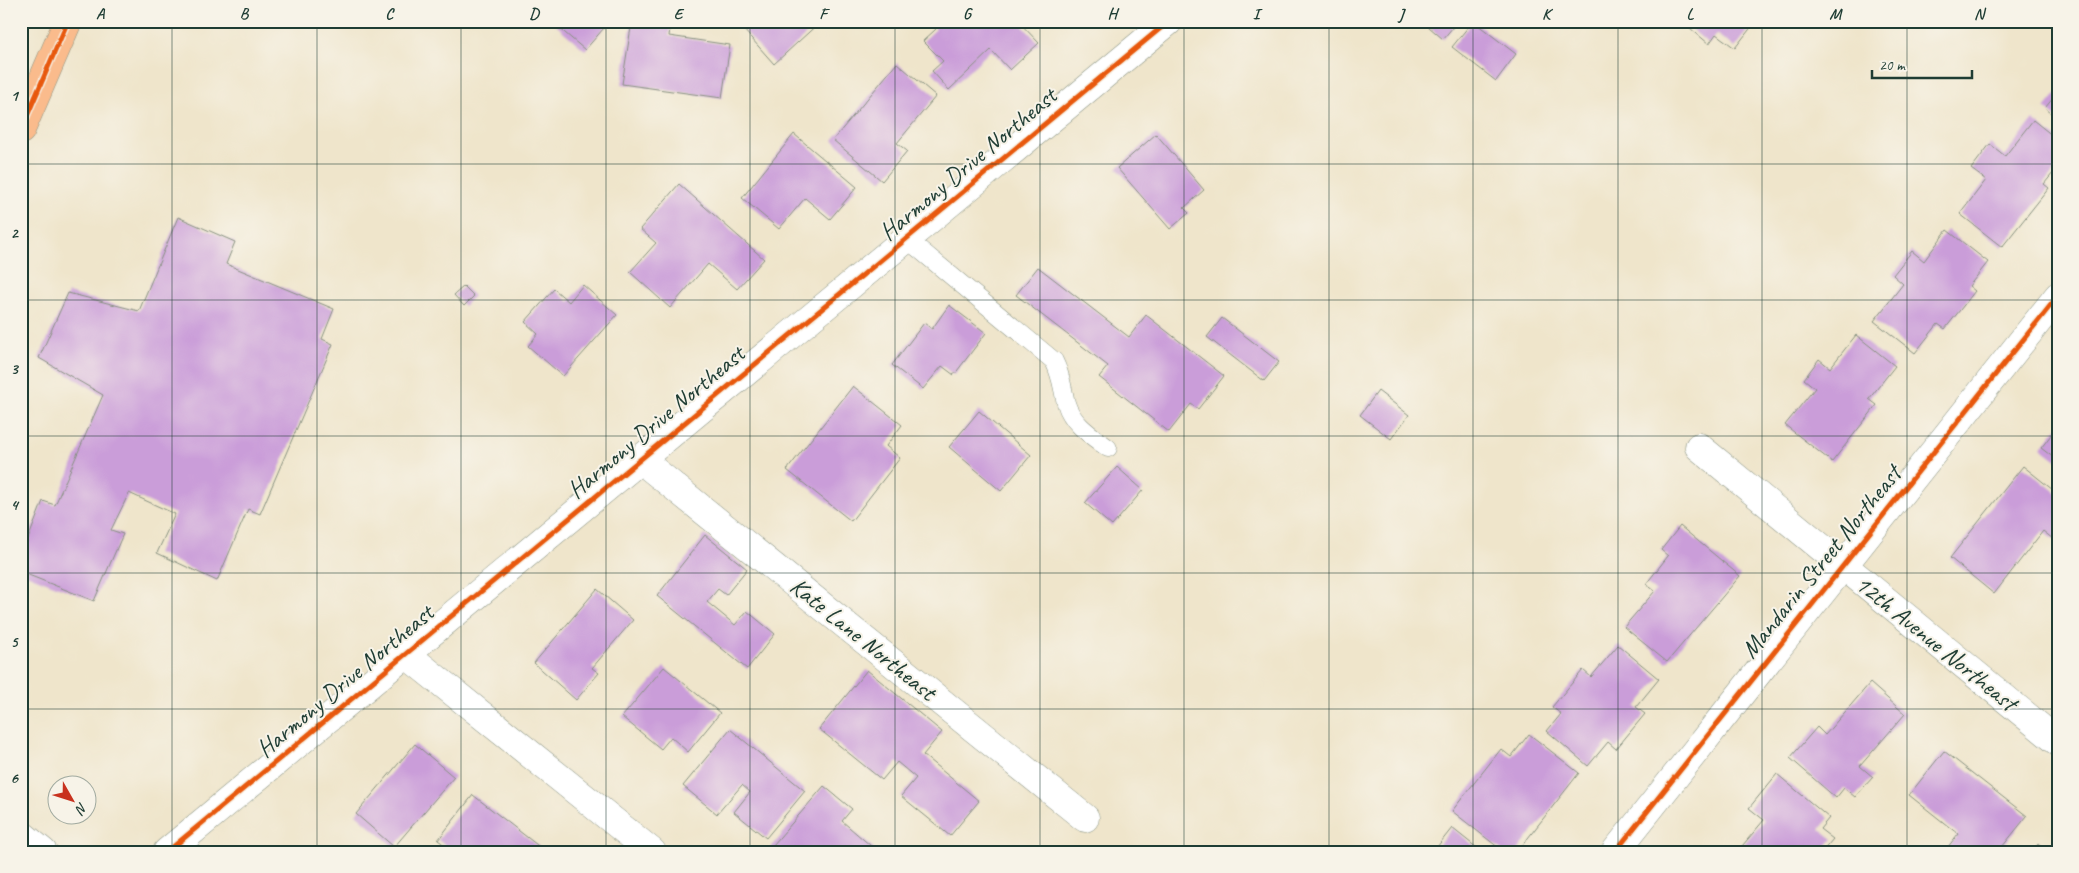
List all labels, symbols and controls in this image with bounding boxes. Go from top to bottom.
text: A [96,4,106,24]
text: B [240,4,250,24]
text: C [385,4,395,24]
text: D [529,4,540,24]
text: E [674,4,685,24]
text: F [819,4,830,24]
text: G [963,4,973,24]
text: H [1107,4,1119,24]
text: I [1253,4,1263,24]
text: J [1397,4,1406,24]
text: K [1542,4,1554,24]
text: L [1687,4,1695,24]
text: M [1829,4,1843,24]
text: N [1974,4,1987,24]
scale bar [1872,48,1972,80]
text: 20 m [1879,56,1906,75]
street label: Harmony Drive Northeast [873,79,1065,248]
text: 1 [10,86,19,106]
text: 2 [10,223,19,243]
street label: Harmony Drive Northeast [561,337,753,506]
text: 3 [10,359,19,379]
street label: Mandarin Street Northeast [1733,456,1911,665]
text: 4 [10,495,19,515]
street label: 12th Avenue Northeast [1848,568,2027,721]
street label: Kate Lane Northeast [784,570,945,709]
street label: Harmony Drive Northeast [250,596,442,765]
text: 5 [11,632,20,652]
text: 6 [10,768,19,788]
north arrow [48,776,98,826]
text: N [71,799,91,818]

